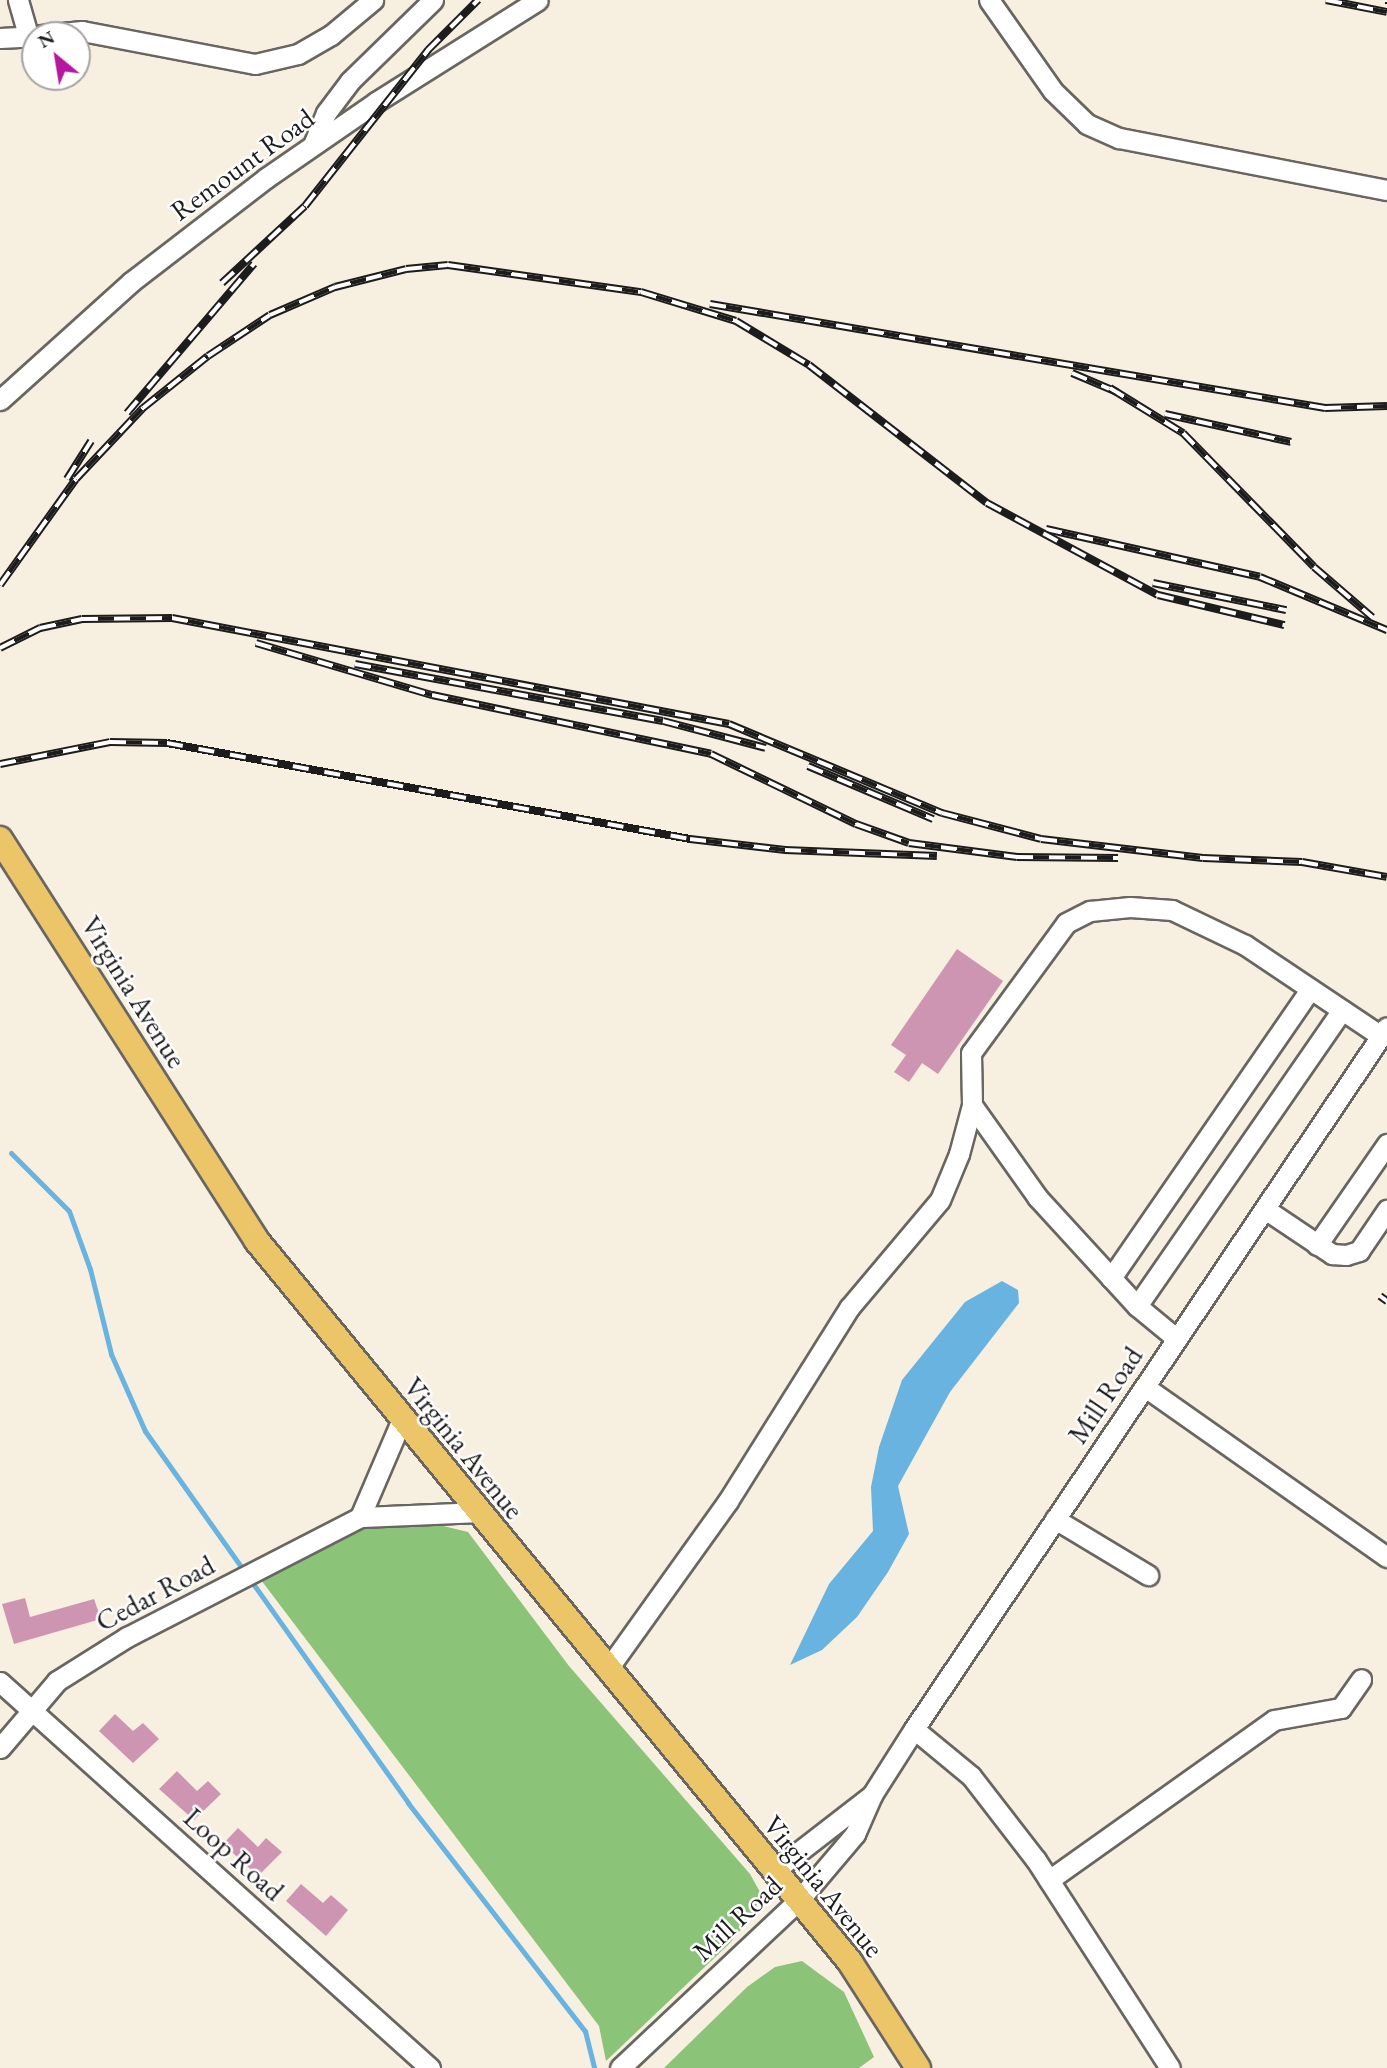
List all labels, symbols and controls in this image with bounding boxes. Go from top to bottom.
north arrow [21,21,91,91]
text: N [33,24,59,54]
street label: Remount Road [164,101,320,227]
street label: Virginia Avenue [74,910,194,1074]
street label: Mill Road [1060,1340,1150,1450]
street label: Virginia Avenue [397,1370,531,1526]
street label: Cedar Road [90,1548,220,1638]
street label: Loop Road [177,1800,291,1908]
street label: Virginia Avenue [757,1808,891,1964]
street label: Mill Road [685,1868,789,1968]

